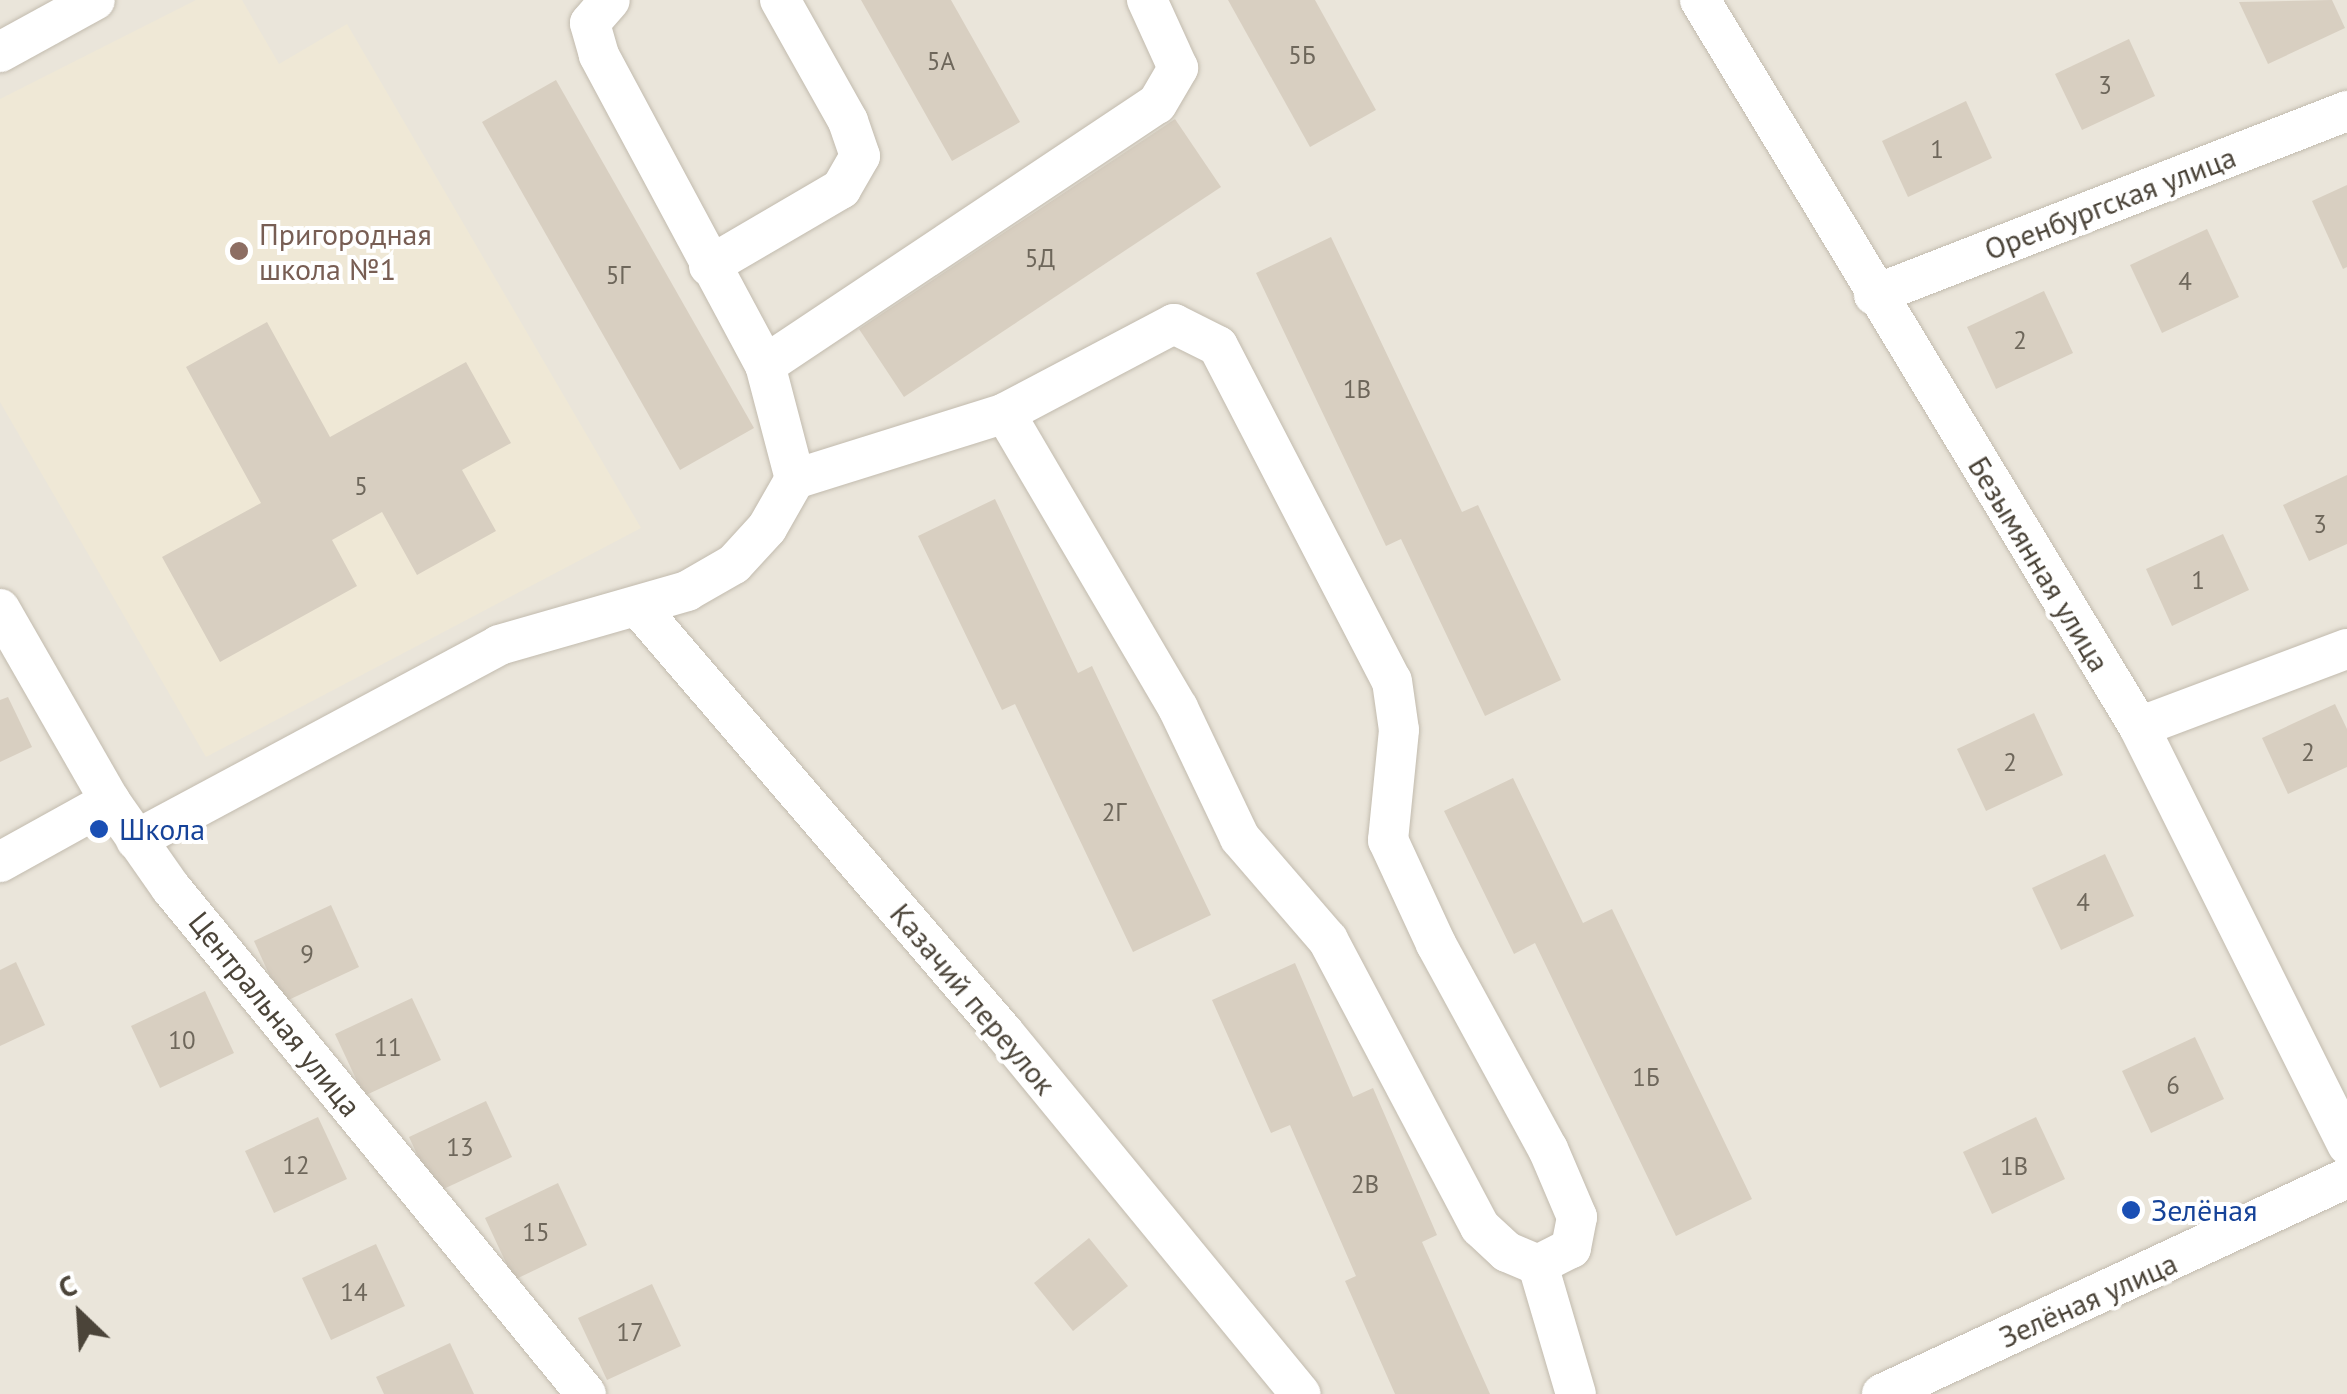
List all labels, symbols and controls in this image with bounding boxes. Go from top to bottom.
house number: 5Б [1288,40,1316,70]
house number: 5А [927,46,955,76]
house number: 3 [2098,70,2112,100]
house number: 1 [1930,134,1944,164]
street label: Оренбургская улица [1979,139,2241,267]
place label: Пригородная школа №1 [259,216,432,286]
marker: Пригородная школа №1 [228,240,250,262]
house number: 5Д [1025,243,1055,273]
house number: 5Г [606,260,630,290]
house number: 4 [2178,266,2192,296]
house number: 2 [2013,325,2027,355]
house number: 1В [1343,374,1371,404]
street label: Безымянная улица [1961,450,2117,678]
house number: 5 [354,471,368,501]
house number: 3 [2313,509,2327,539]
house number: 1 [2191,565,2205,595]
house number: 2 [2301,737,2315,767]
house number: 2 [2003,747,2017,777]
house number: 2Г [1102,797,1126,827]
place label: Школа [119,811,205,847]
marker: Школа [88,818,110,840]
house number: 4 [2076,887,2090,917]
street label: Казачий переулок [883,896,1063,1102]
street label: Центральная улица [181,904,369,1124]
house number: 9 [300,939,314,969]
house number: 10 [168,1025,196,1055]
house number: 11 [374,1032,402,1062]
house number: 1Б [1632,1062,1660,1092]
house number: 6 [2166,1070,2180,1100]
house number: 13 [446,1132,474,1162]
house number: 12 [282,1150,310,1180]
house number: 1В [2000,1151,2028,1181]
house number: 2В [1351,1169,1379,1199]
place label: Зелёная [2151,1192,2257,1228]
marker: Зелёная [2120,1199,2142,1221]
house number: 15 [522,1217,550,1247]
street label: Зелёная улица [1994,1245,2182,1355]
north arrow [30,1264,130,1364]
text: С [52,1266,82,1306]
house number: 14 [340,1277,368,1307]
house number: 17 [616,1317,644,1347]

